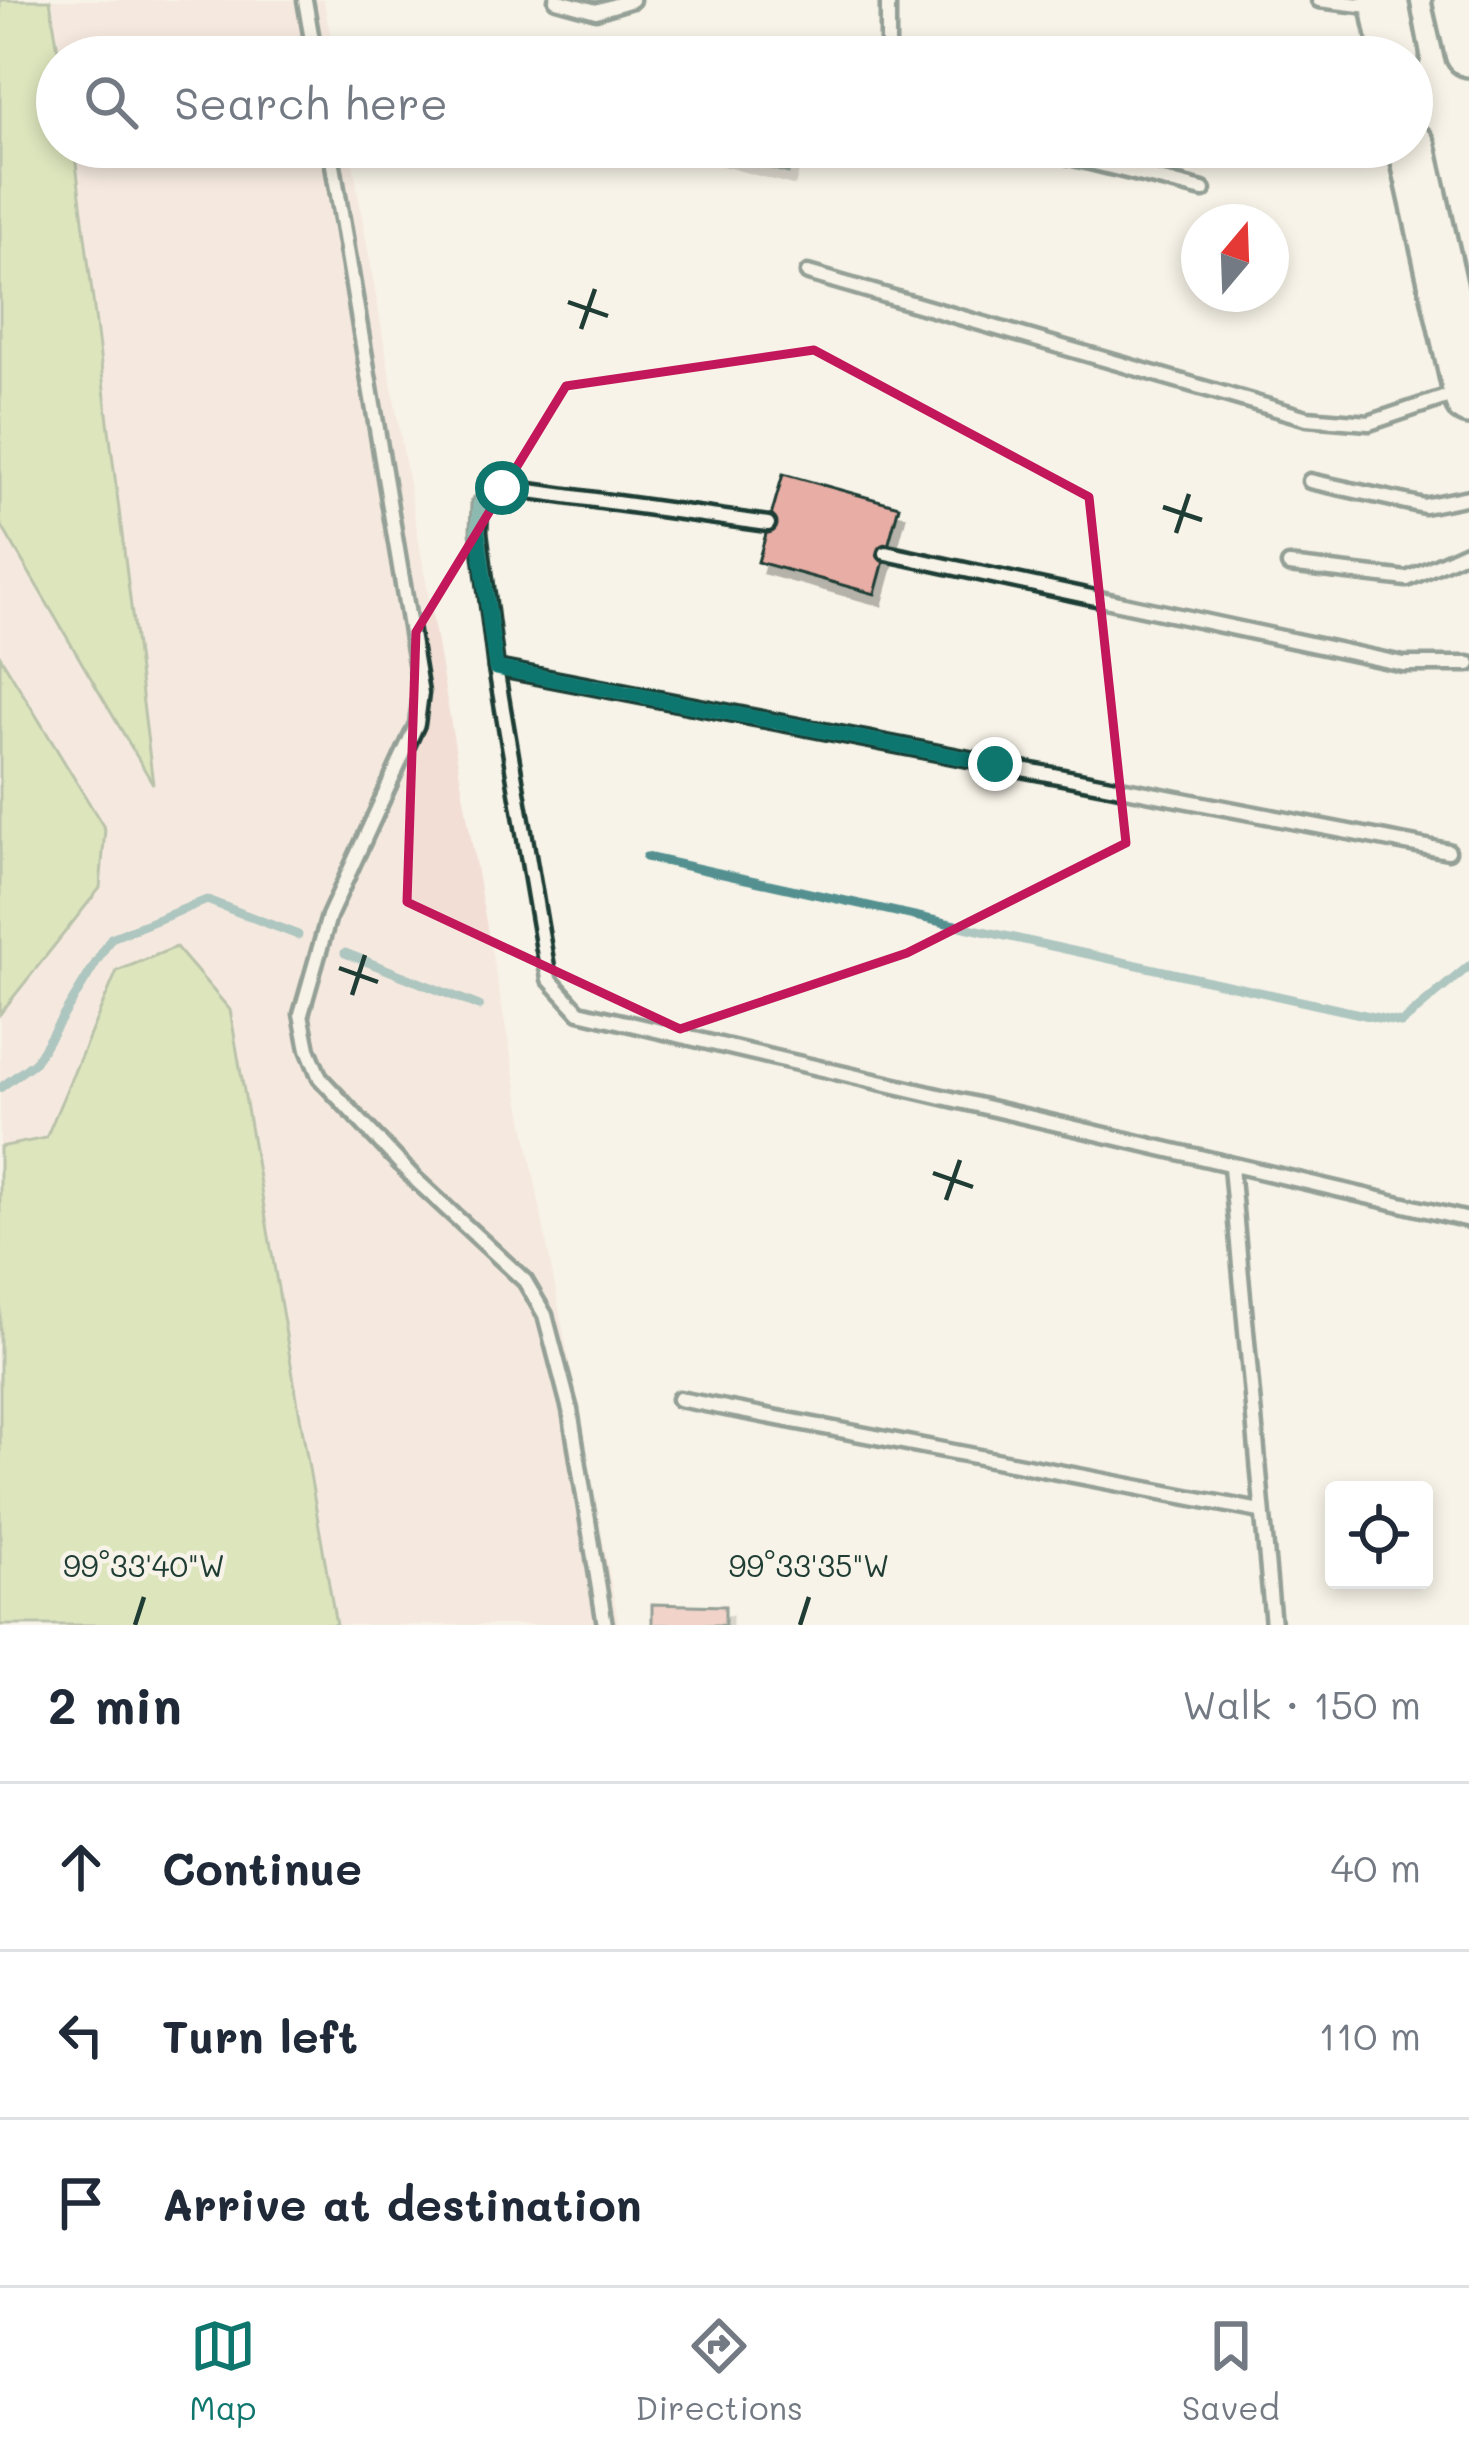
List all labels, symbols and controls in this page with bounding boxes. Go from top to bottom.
search box [36,36,1433,168]
icon: search [78,69,144,135]
text: Search here [174,73,448,131]
north arrow [1181,204,1289,312]
route start [475,461,529,515]
route end [968,737,1022,791]
map controls [1325,1481,1433,1589]
button: locate [1325,1481,1433,1589]
text: 99°33'40"W [63,1545,225,1585]
text: 99°33'35"W [729,1545,889,1585]
text: 2 min [48,1670,182,1737]
text: Walk · 150 m [1182,1678,1421,1729]
icon: ahead [48,1834,114,1900]
text: Continue [162,1838,362,1896]
text: 40 m [1330,1841,1421,1892]
icon: left [48,2002,114,2068]
text: Turn left [162,2006,358,2064]
text: 110 m [1319,2009,1421,2060]
icon: arrive [48,2170,114,2236]
text: Arrive at destination [162,2174,642,2232]
tab: Map [189,2313,257,2428]
tab: Directions [635,2313,803,2428]
tab: Saved [1182,2313,1280,2428]

